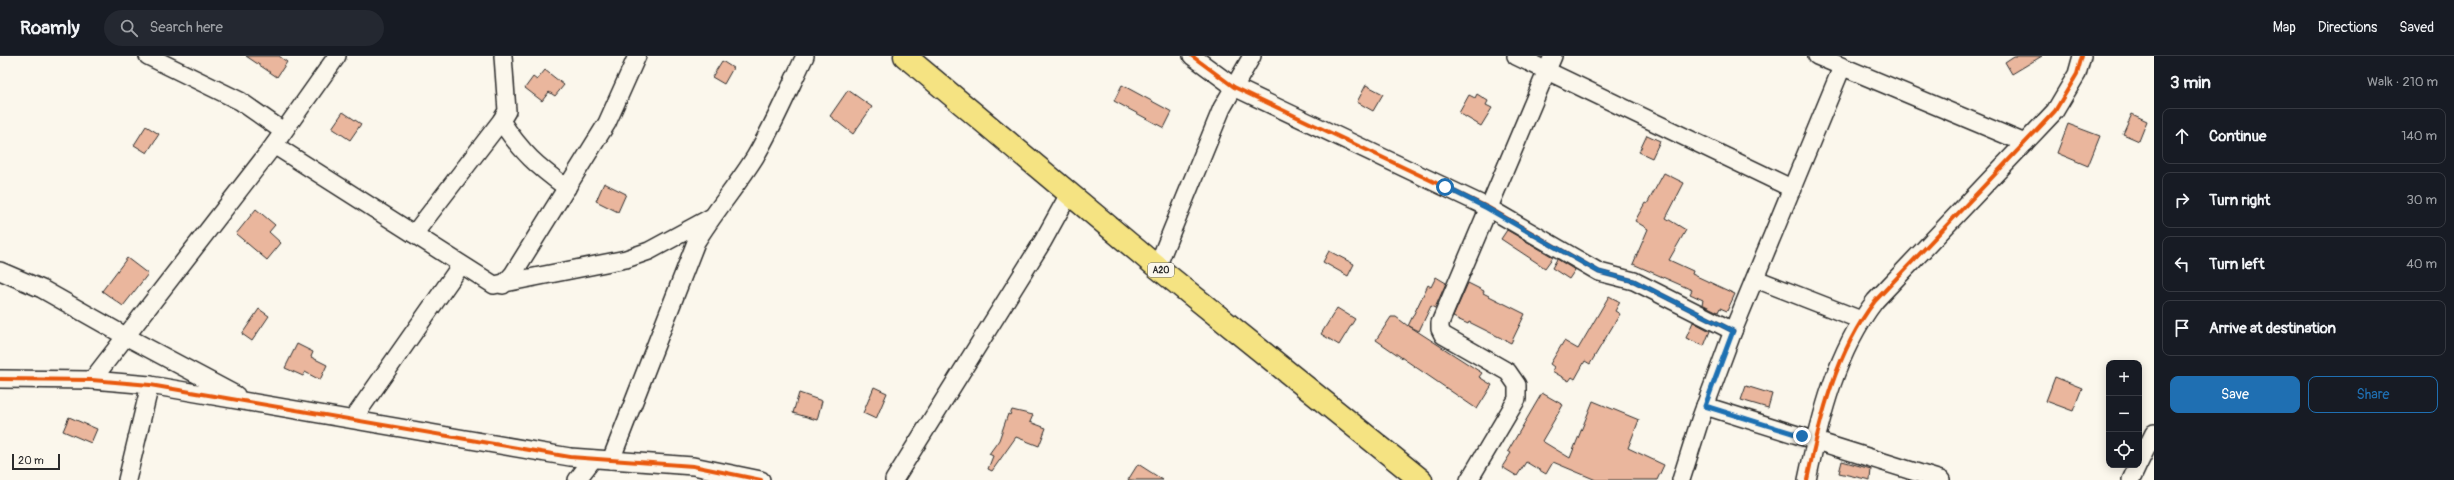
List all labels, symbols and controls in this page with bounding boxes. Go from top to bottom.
search box [104,10,384,46]
text: Roamly [20,16,80,40]
icon: search [118,17,140,39]
text: Search here [150,18,223,37]
text: Map [2273,19,2296,36]
text: Directions [2318,19,2377,36]
text: Saved [2399,19,2434,36]
text: 3 min [2170,72,2211,93]
text: Walk · 210 m [2367,74,2438,90]
icon: ahead [2171,125,2193,147]
text: Continue [2209,127,2267,146]
text: 140 m [2401,128,2437,144]
route start [1436,178,1454,196]
icon: right [2171,189,2193,211]
text: Turn right [2209,191,2270,210]
text: 30 m [2407,192,2437,208]
icon: left [2171,253,2193,275]
text: Turn left [2209,255,2265,274]
text: 40 m [2406,256,2437,272]
road number: A20 [1148,263,1174,277]
icon: arrive [2171,317,2193,339]
text: Arrive at destination [2209,319,2336,338]
map controls [2106,360,2142,468]
button: + [2106,360,2142,396]
button: Save [2170,376,2300,413]
button: Share [2308,376,2438,413]
button: − [2106,396,2142,432]
route end [1793,427,1811,445]
button: locate [2106,432,2142,468]
scale bar [12,452,60,471]
text: 20 m [18,454,44,467]

